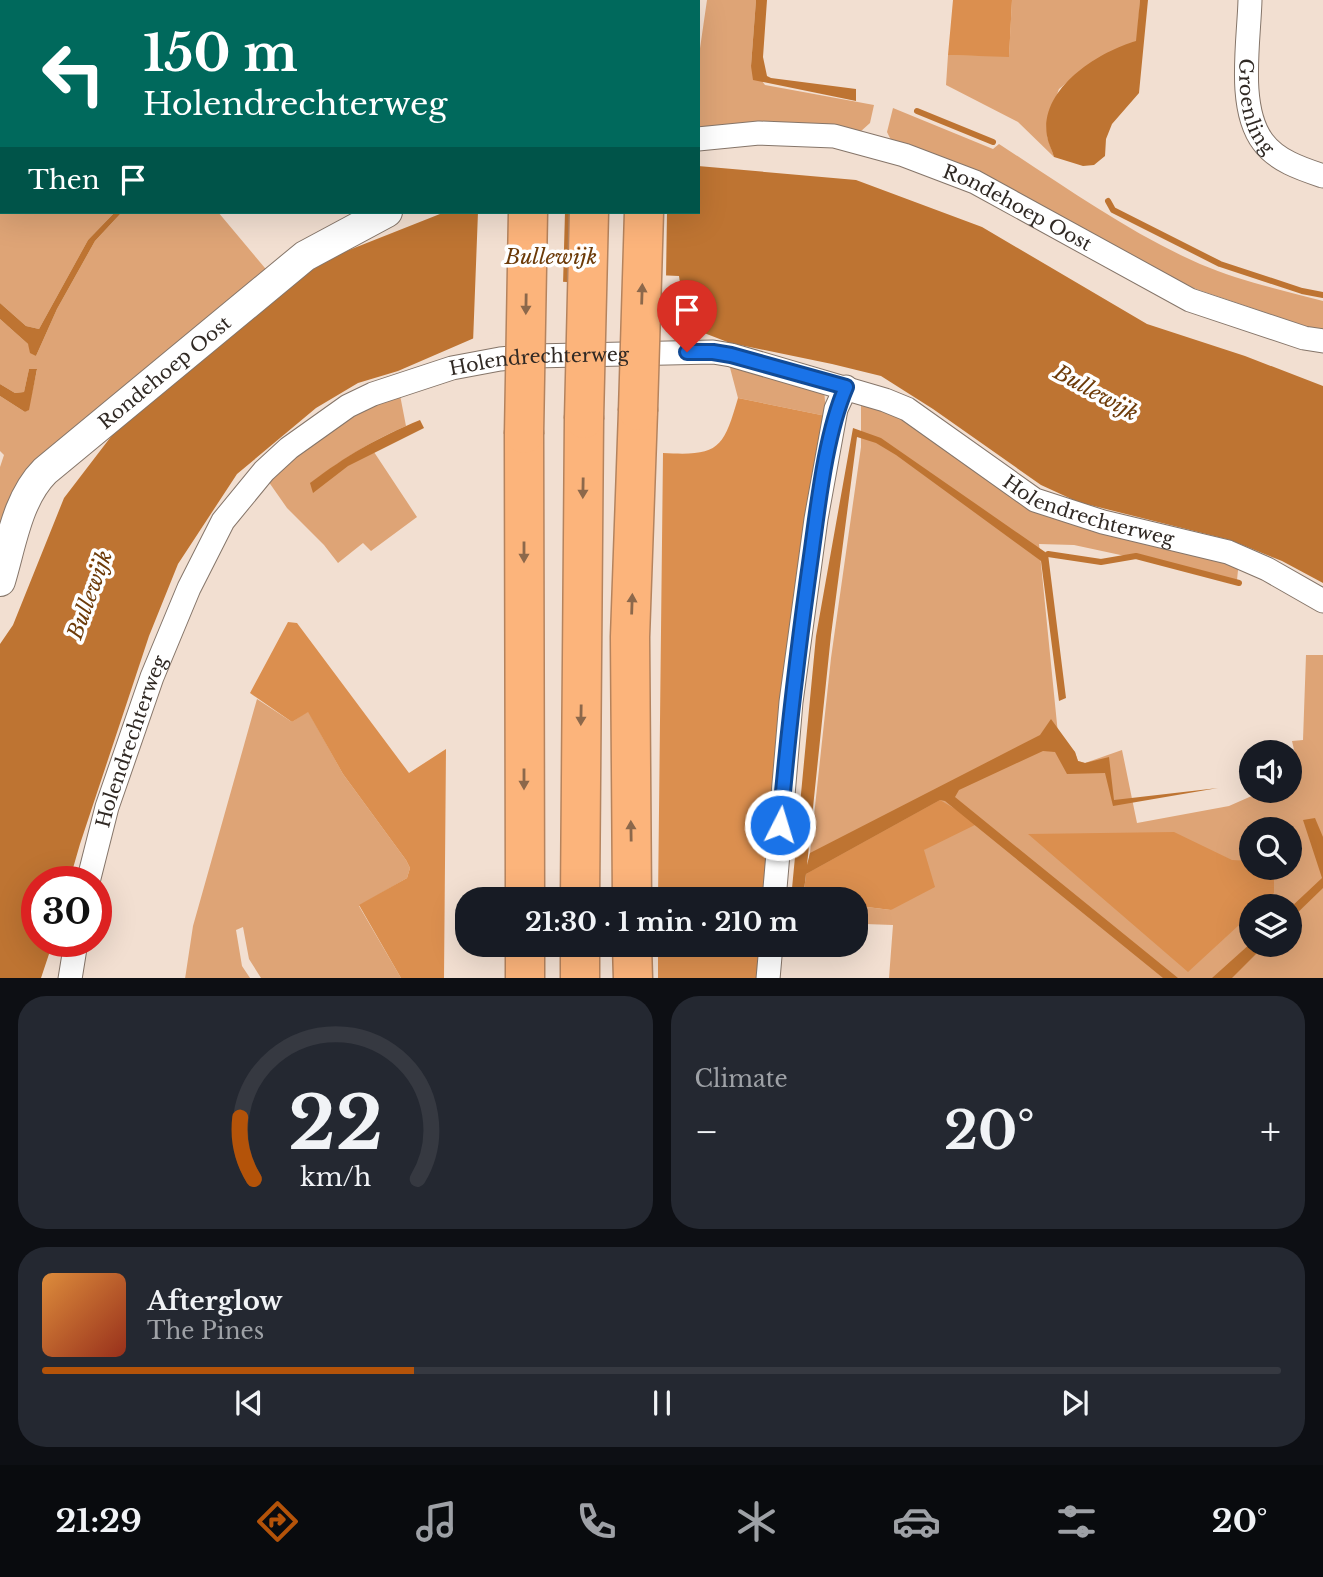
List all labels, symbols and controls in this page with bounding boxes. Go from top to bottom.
text: 150 m [143,23,298,84]
icon: left [28,28,119,119]
street label: Groenling [1234,58,1280,160]
text: Holendrechterweg [143,84,447,124]
street label: Rondehoep Oost [940,160,1096,256]
icon: arrive [114,161,152,199]
text: Then [28,164,100,196]
water label: Bullewijk [504,244,597,270]
pin [657,280,717,352]
one-way arrow [636,283,647,305]
icon: arrive [668,291,706,329]
one-way arrow [521,294,532,316]
street label: Rondehoep Oost [94,311,236,434]
street label: Holendrechterweg [447,343,630,380]
water label: Bullewijk [1048,359,1143,427]
street label: Holendrechterweg [998,470,1177,551]
one-way arrow [577,477,589,499]
one-way arrow [518,541,530,563]
water label: Bullewijk [62,547,118,644]
one-way arrow [626,593,637,615]
street label: Holendrechterweg [91,651,172,830]
one-way arrow [575,704,586,726]
map controls [1239,740,1302,957]
button: sound [1239,740,1302,803]
one-way arrow [518,768,530,790]
position arrow [743,788,817,862]
button: search [1239,817,1302,880]
one-way arrow [625,820,637,842]
speed limit sign: 30 [21,866,112,957]
button: layers [1239,894,1302,957]
text: 21:30 · 1 min · 210 m [525,906,798,938]
text: Climate [695,1065,788,1093]
text: 22 [288,1078,383,1169]
text: 20° [944,1099,1035,1163]
text: − [695,1108,719,1155]
text: + [1260,1108,1281,1155]
text: km/h [300,1161,371,1192]
text: Afterglow [147,1285,283,1317]
text: The Pines [147,1317,264,1345]
icon: previous [230,1384,268,1422]
icon: pause [643,1384,681,1422]
icon: next [1056,1384,1094,1422]
icon: directions [253,1497,302,1546]
icon: music [412,1497,461,1546]
icon: phone [572,1497,621,1546]
icon: climate [732,1497,781,1546]
icon: car [892,1497,941,1546]
icon: filters [1052,1497,1101,1546]
text: 21:29 [55,1501,142,1541]
text: 20° [1212,1501,1268,1541]

